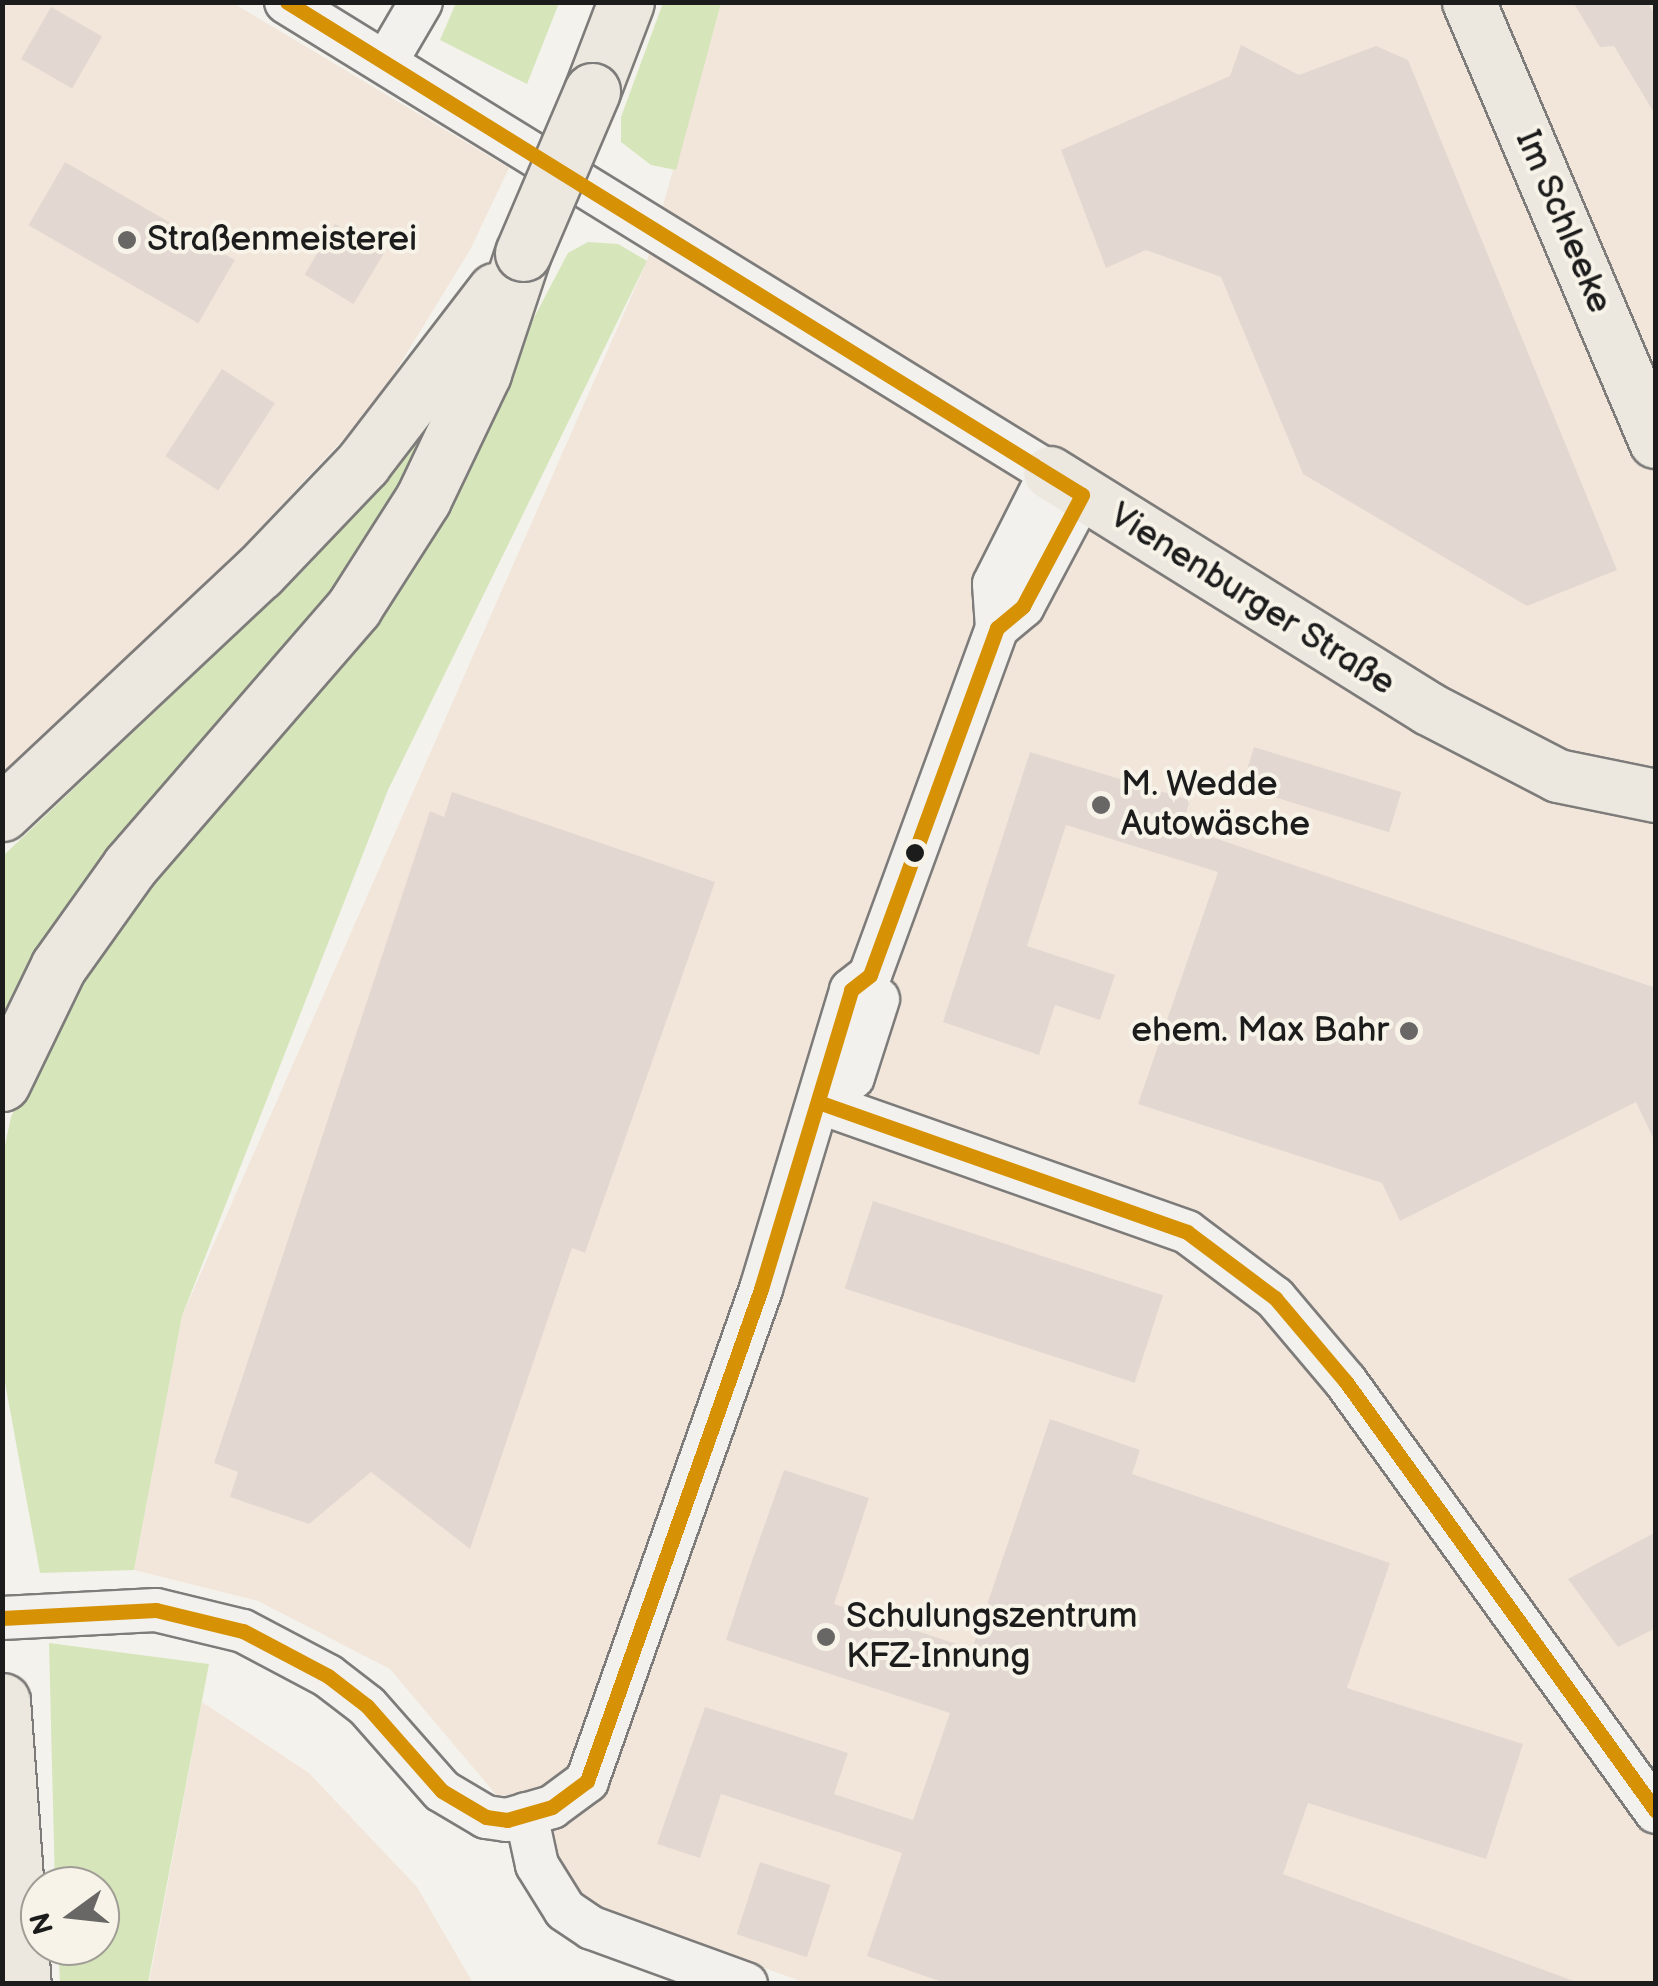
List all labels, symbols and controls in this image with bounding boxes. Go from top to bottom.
street label: Im Schleeke [1506,124,1620,320]
place label: Straßenmeisterei [147,219,417,261]
marker: Straßenmeisterei [116,229,138,251]
street label: Vienenburger Straße [1101,495,1403,705]
place label: M. Wedde Autowäsche [1121,764,1310,846]
marker: M. Wedde Autowäsche [1090,794,1112,816]
unlabelled marker [905,843,925,863]
place label: ehem. Max Bahr [1131,1010,1389,1052]
marker: ehem. Max Bahr [1398,1020,1420,1042]
place label: Schulungszentrum KFZ-Innung [846,1596,1138,1678]
marker: Schulungszentrum KFZ-Innung [815,1626,837,1648]
north arrow [20,1866,120,1966]
text: N [24,1909,61,1938]

